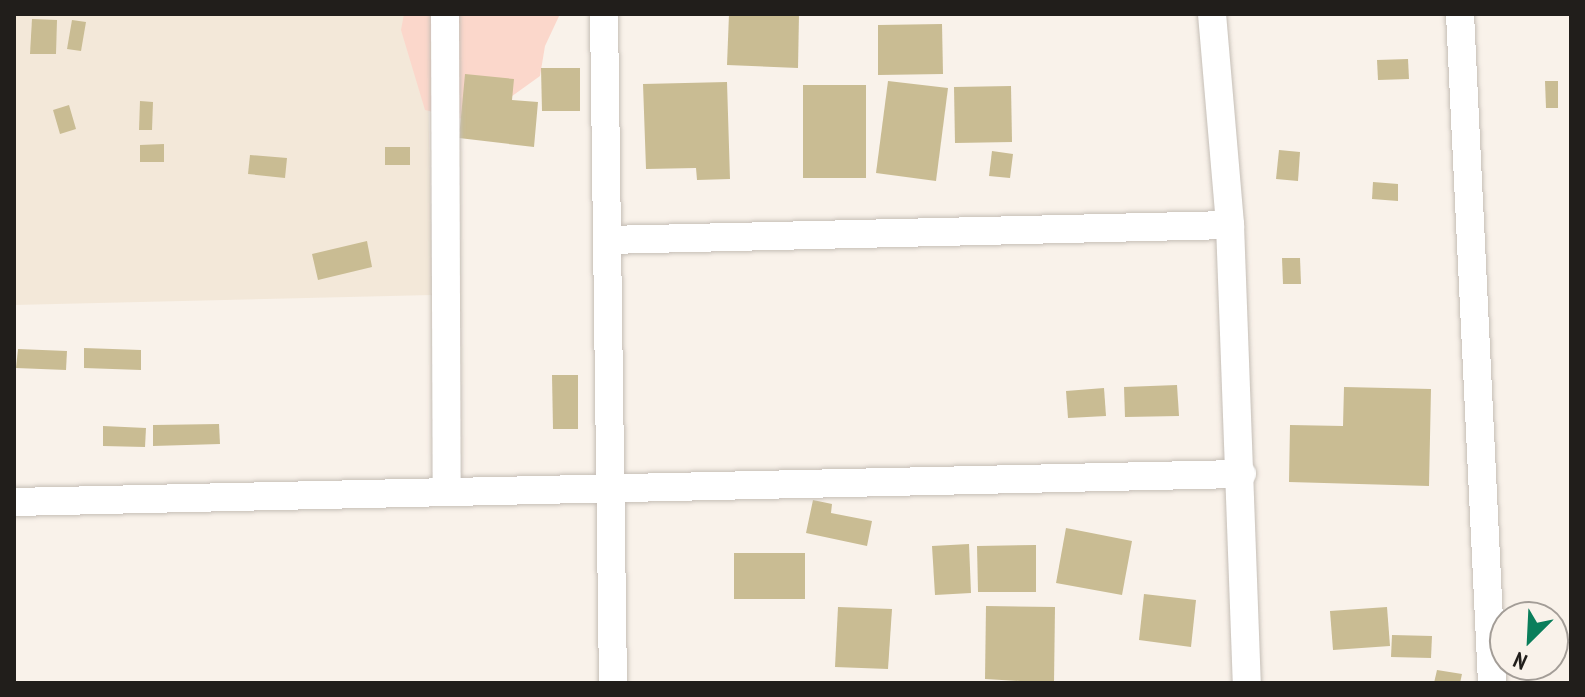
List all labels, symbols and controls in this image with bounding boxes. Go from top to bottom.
north arrow [1489,601,1569,681]
text: N [1509,646,1531,676]

